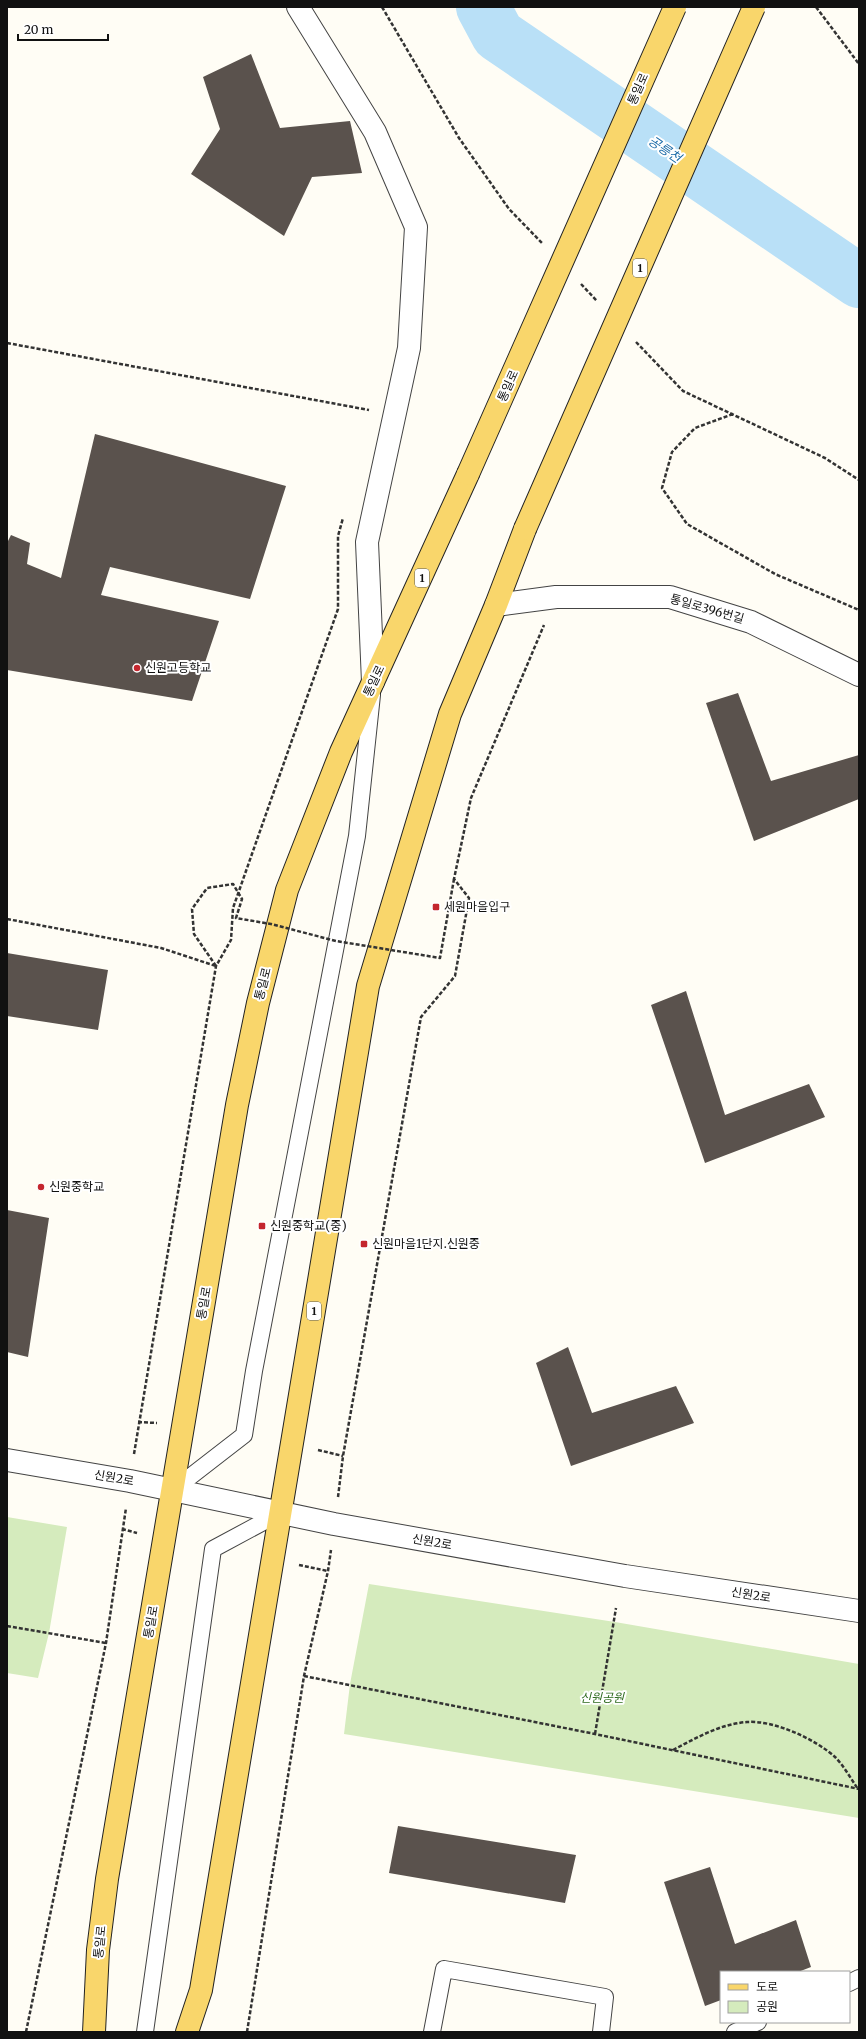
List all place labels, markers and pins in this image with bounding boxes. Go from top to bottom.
place label: 신원고등학교 [145,660,211,675]
marker: 신원고등학교 [132,663,142,673]
place label: 세원마을입구 [444,899,510,914]
marker: 세원마을입구 [431,902,441,912]
place label: 신원중학교 [49,1179,104,1194]
marker: 신원중학교 [36,1182,46,1192]
place label: 신원중학교(중) [270,1218,347,1233]
marker: 신원중학교(중) [257,1221,267,1231]
place label: 신원마을1단지.신원중 [372,1236,480,1251]
marker: 신원마을1단지.신원중 [359,1239,369,1249]

